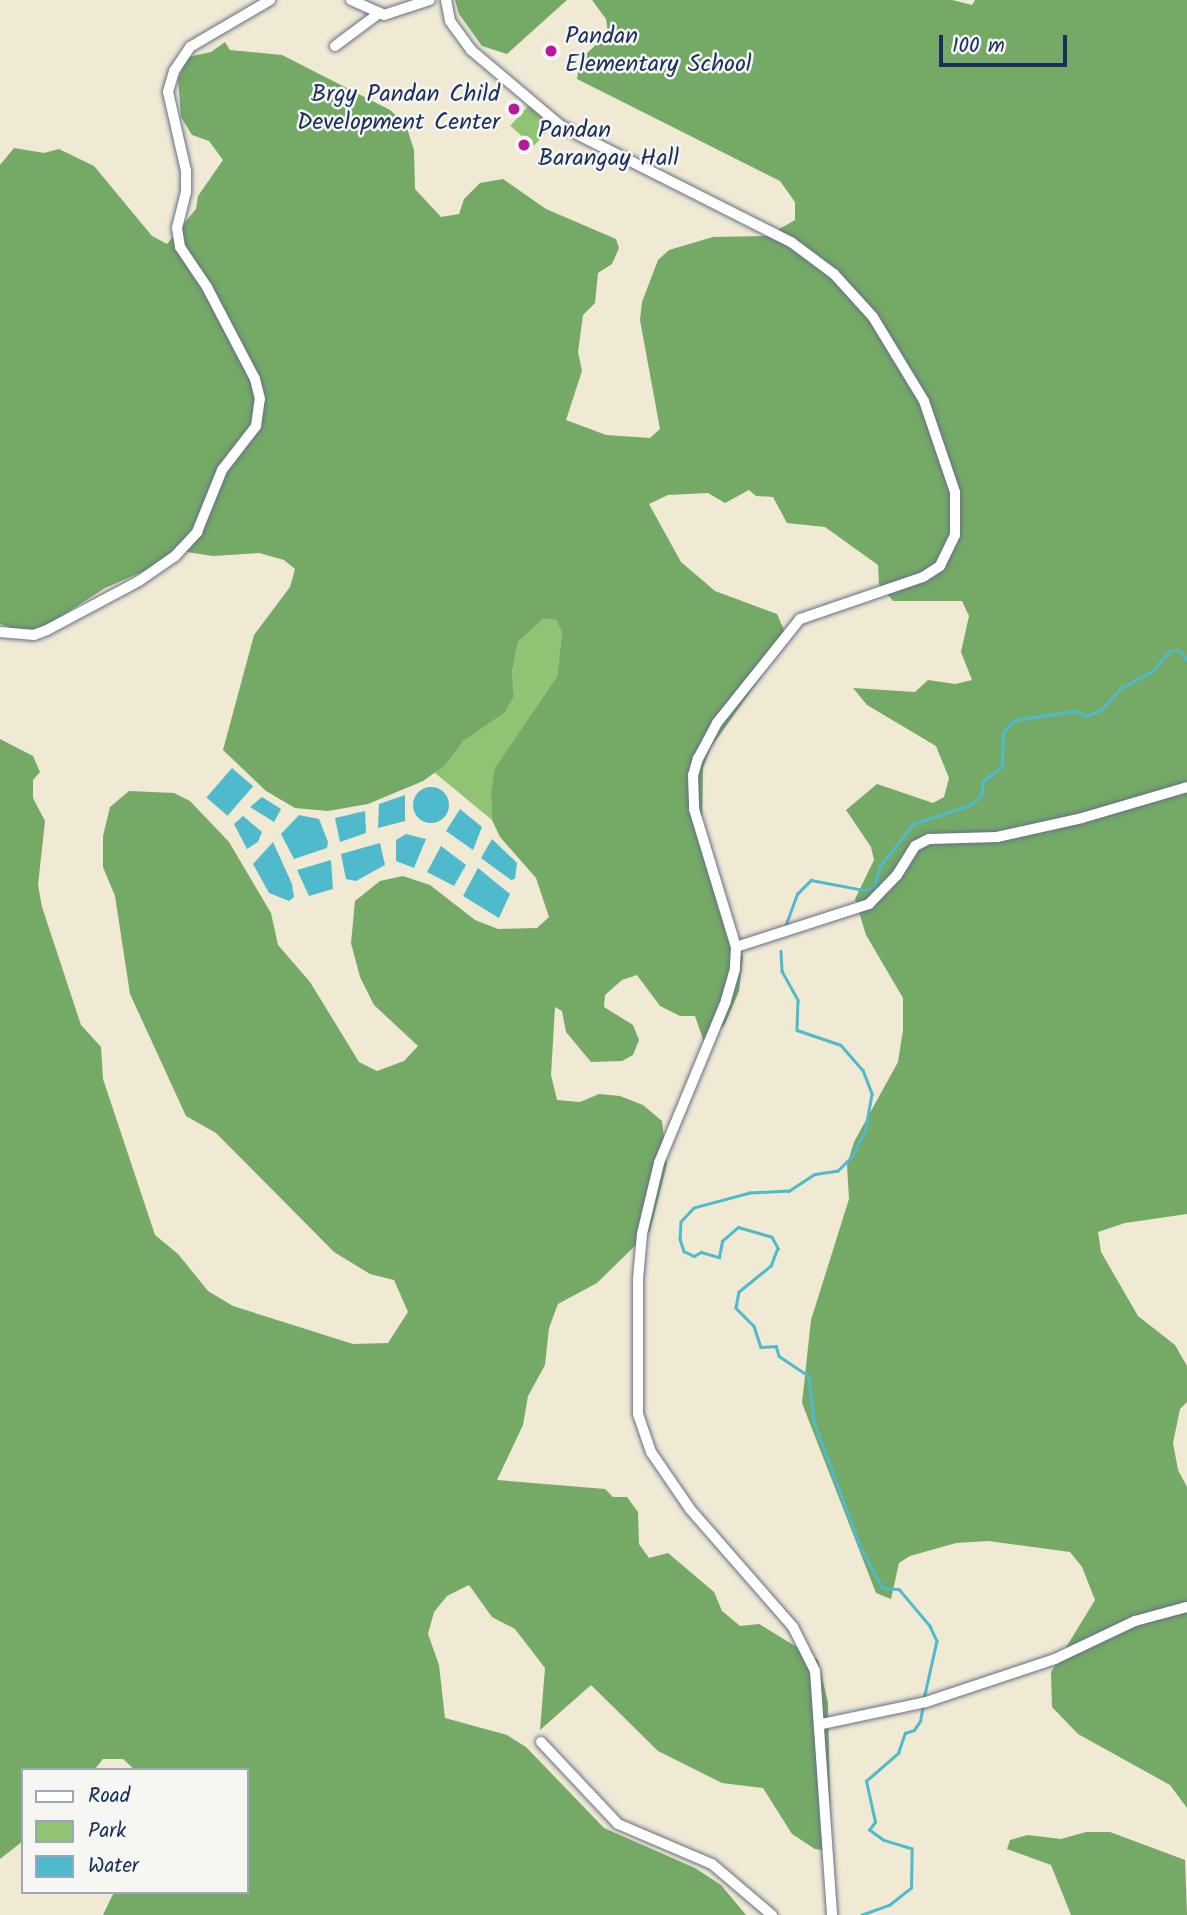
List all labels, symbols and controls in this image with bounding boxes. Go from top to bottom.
scale bar [942,21,1070,65]
place label: Pandan Elementary School [565,23,752,79]
text: 100 m [952,30,1005,63]
marker: Pandan Elementary School [543,43,559,59]
place label: Brgy Pandan Child Development Center [297,81,500,137]
marker: Brgy Pandan Child Development Center [506,101,522,117]
place label: Pandan Barangay Hall [538,117,679,173]
marker: Pandan Barangay Hall [516,137,532,153]
legend [21,1768,248,1894]
text: Road [88,1780,130,1813]
text: Park [88,1815,126,1848]
text: Water [88,1850,139,1883]

